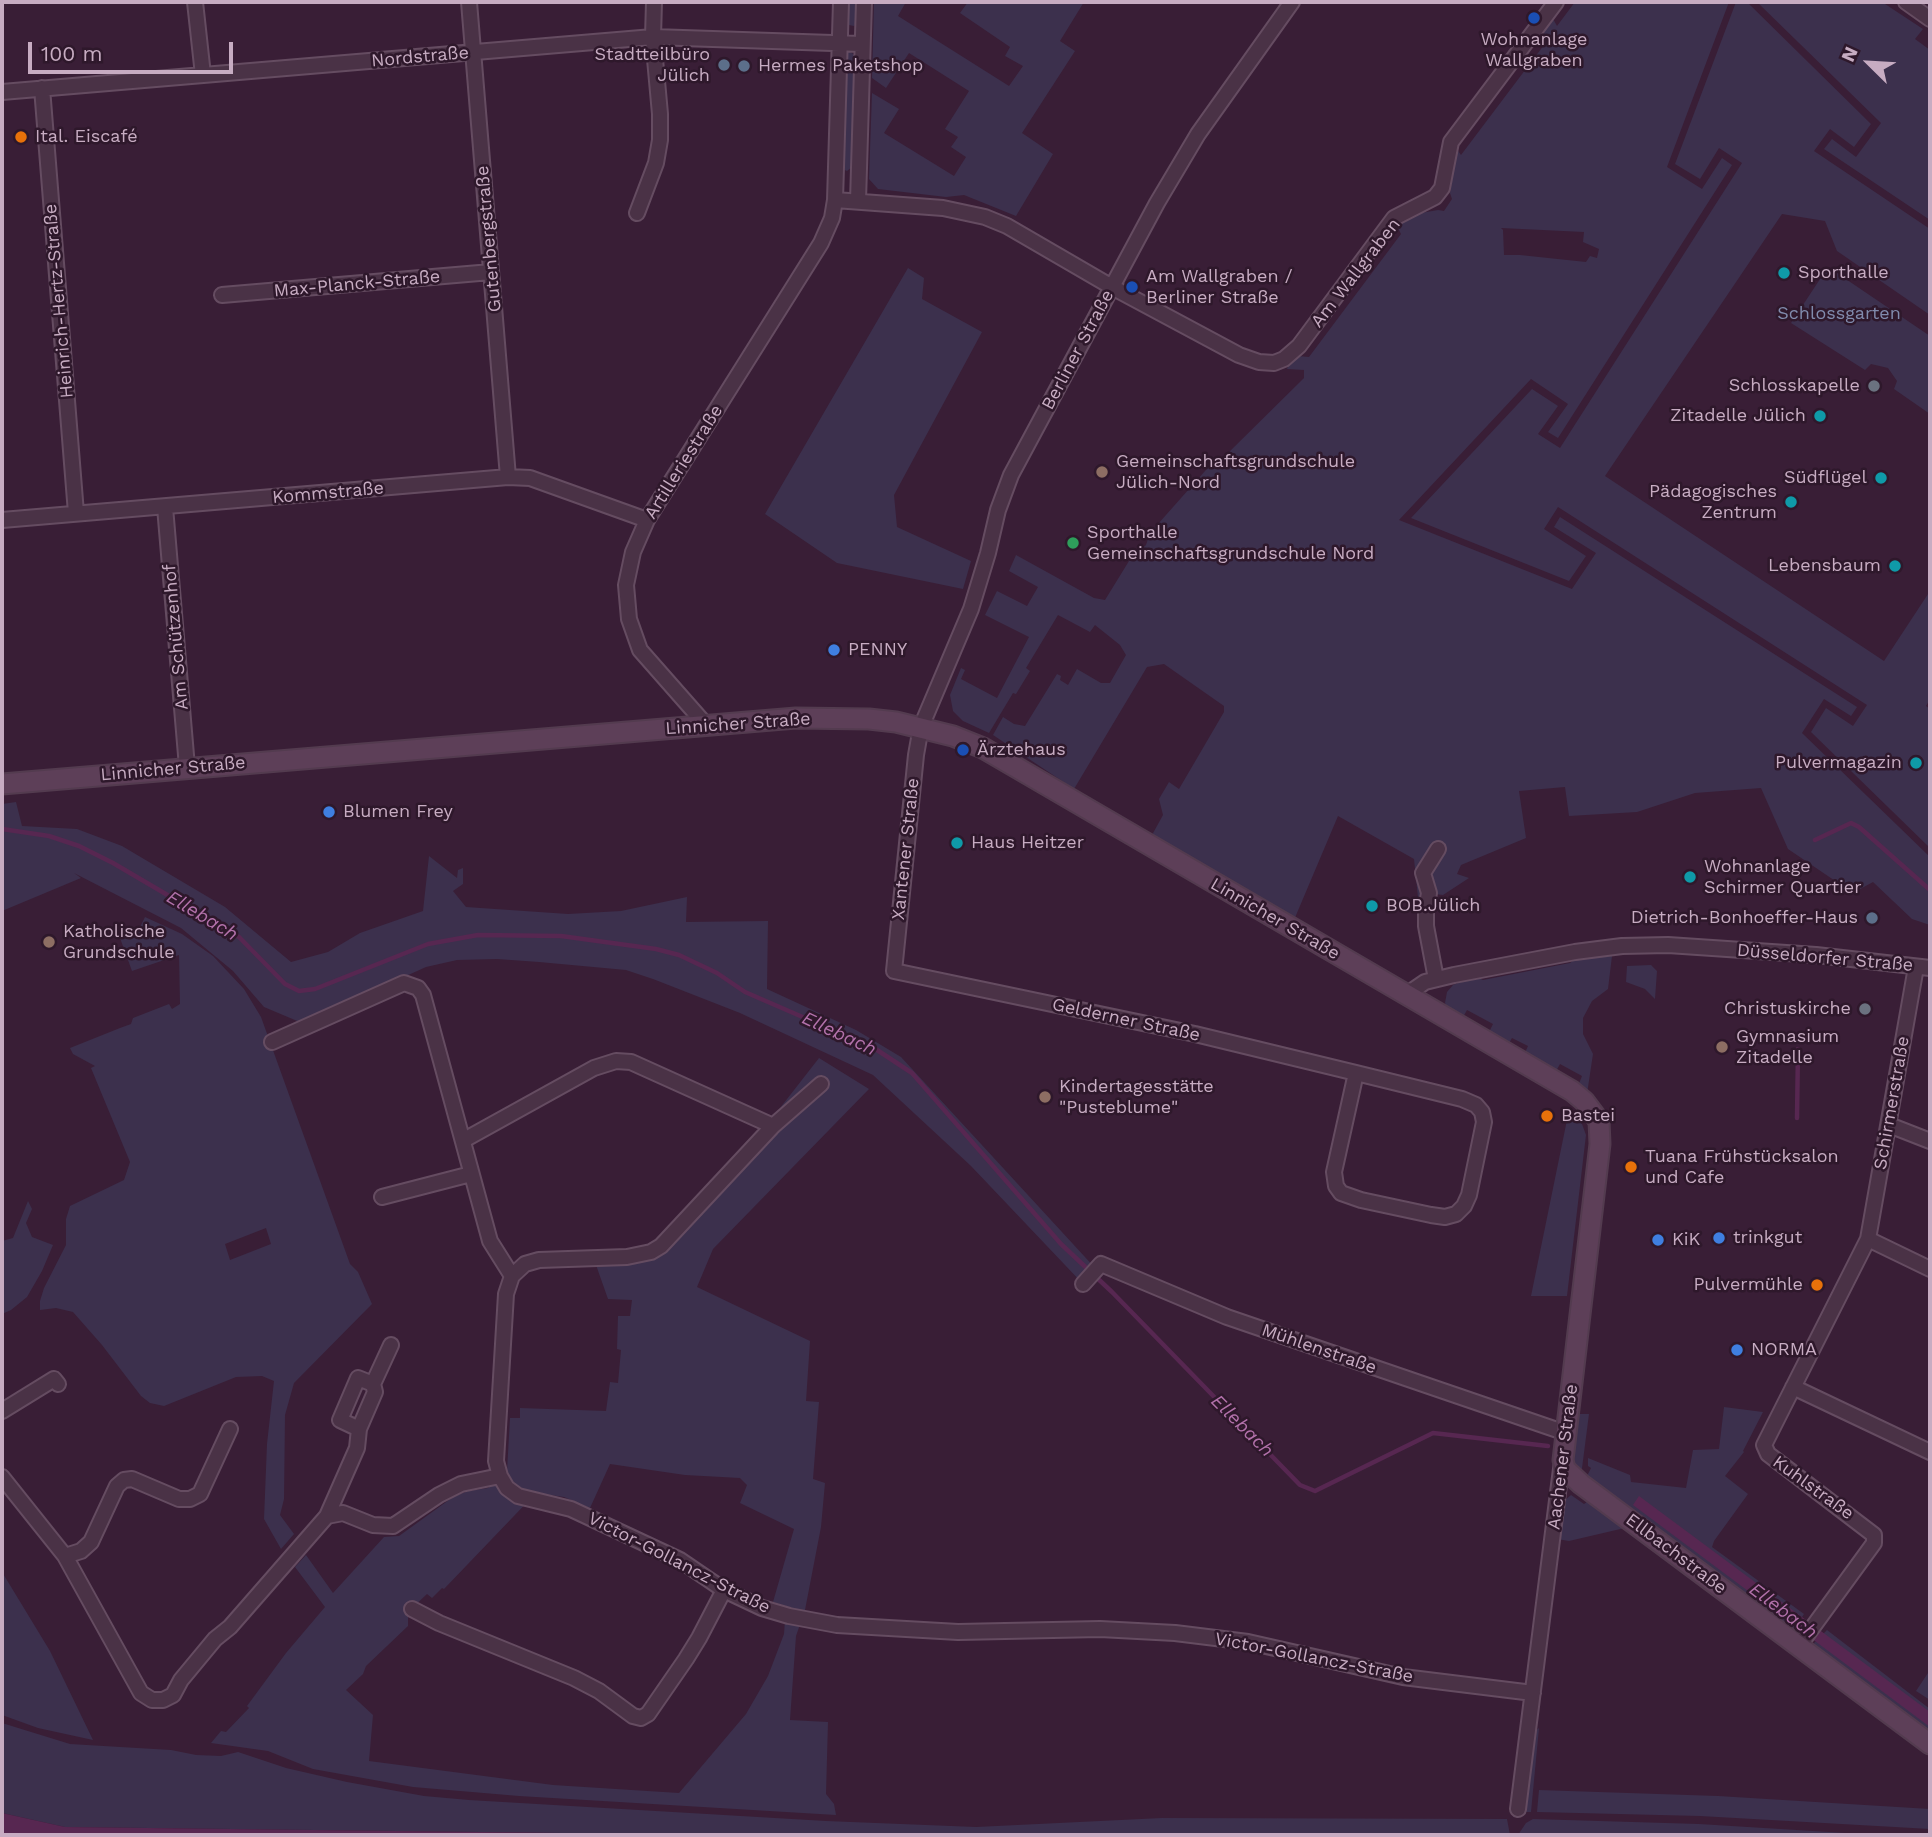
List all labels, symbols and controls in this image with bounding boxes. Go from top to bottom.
marker: Wohnanlage Wallgraben [1526,10,1542,26]
scale bar [32,28,236,72]
north arrow [1834,28,1904,98]
place label: Wohnanlage Wallgraben [1481,29,1587,72]
text: 100 m [41,41,103,66]
street label: Nordstraße [370,42,470,72]
text: N [1836,43,1863,65]
place label: Stadtteilbüro Jülich [595,44,710,86]
place label: Hermes Paketshop [758,55,923,77]
marker: Stadtteilbüro Jülich [716,57,732,73]
marker: Hermes Paketshop [736,58,752,74]
place label: Ital. Eiscafé [35,126,138,148]
marker: Ital. Eiscafé [13,129,29,145]
street label: Gutenbergstraße [472,165,506,313]
street label: Heinrich-Hertz-Straße [40,203,78,399]
street label: Am Wallgraben [1307,214,1405,332]
place label: Sporthalle [1798,262,1889,284]
marker: Sporthalle [1776,265,1792,281]
street label: Max-Planck-Straße [273,266,441,302]
place label: Am Wallgraben / Berliner Straße [1146,266,1293,308]
marker: Am Wallgraben / Berliner Straße [1124,279,1140,295]
street label: Berliner Straße [1037,286,1119,414]
park label: Schlossgarten [1777,303,1901,325]
place label: Schlosskapelle [1729,375,1860,397]
marker: Schlosskapelle [1866,378,1882,394]
street label: Artilleriestraße [640,401,728,523]
place label: Zitadelle Jülich [1670,405,1806,427]
marker: Zitadelle Jülich [1812,408,1828,424]
place label: Gemeinschaftsgrundschule Jülich-Nord [1116,451,1355,494]
marker: Gemeinschaftsgrundschule Jülich-Nord [1094,464,1110,480]
place label: Südflügel [1784,467,1867,489]
marker: Südflügel [1873,470,1889,486]
street label: Kommstraße [271,477,385,509]
place label: Pädagogisches Zentrum [1649,481,1777,524]
marker: Pädagogisches Zentrum [1783,494,1799,510]
place label: Sporthalle Gemeinschaftsgrundschule Nord [1087,522,1374,564]
marker: Sporthalle Gemeinschaftsgrundschule Nord [1065,535,1081,551]
place label: Lebensbaum [1768,555,1881,577]
marker: Lebensbaum [1887,558,1903,574]
street label: Am Schützenhof [159,563,193,711]
place label: PENNY [848,639,907,661]
marker: PENNY [826,642,842,658]
street label: Linnicher Straße [665,708,811,740]
place label: Ärztehaus [977,739,1066,761]
marker: Ärztehaus [955,742,971,758]
street label: Linnicher Straße [100,752,246,786]
place label: Pulvermagazin [1775,752,1902,774]
marker: Pulvermagazin [1908,755,1924,771]
street label: Xantener Straße [888,777,924,921]
place label: Blumen Frey [343,801,453,823]
marker: Blumen Frey [321,804,337,820]
place label: Haus Heitzer [971,832,1084,854]
marker: Haus Heitzer [949,835,965,851]
place label: Wohnanlage Schirmer Quartier [1704,856,1862,898]
marker: Wohnanlage Schirmer Quartier [1682,869,1698,885]
street label: Linnicher Straße [1207,873,1343,965]
water label: Ellebach [162,886,242,946]
place label: BOB.Jülich [1386,895,1480,917]
marker: BOB.Jülich [1364,898,1380,914]
place label: Dietrich-Bonhoeffer-Haus [1631,907,1858,929]
marker: Dietrich-Bonhoeffer-Haus [1864,910,1880,926]
place label: Katholische Grundschule [63,921,175,964]
marker: Katholische Grundschule [41,934,57,950]
street label: Düsseldorfer Straße [1736,940,1914,976]
street label: Gelderner Straße [1050,994,1202,1046]
place label: Christuskirche [1724,998,1851,1020]
marker: Christuskirche [1857,1001,1873,1017]
water label: Ellebach [798,1007,880,1061]
place label: Gymnasium Zitadelle [1736,1026,1839,1068]
street label: Schirmerstraße [1870,1035,1914,1171]
marker: Gymnasium Zitadelle [1714,1039,1730,1055]
place label: Kindertagesstätte "Pusteblume" [1059,1076,1214,1118]
marker: Kindertagesstätte "Pusteblume" [1037,1089,1053,1105]
place label: Bastei [1561,1105,1615,1127]
marker: Bastei [1539,1108,1555,1124]
place label: Tuana Frühstücksalon und Cafe [1645,1146,1839,1188]
marker: Tuana Frühstücksalon und Cafe [1623,1159,1639,1175]
place label: trinkgut [1733,1227,1802,1249]
place label: KiK [1672,1229,1700,1251]
marker: trinkgut [1711,1230,1727,1246]
marker: KiK [1650,1232,1666,1248]
place label: Pulvermühle [1693,1274,1803,1296]
marker: Pulvermühle [1809,1277,1825,1293]
street label: Mühlenstraße [1259,1319,1379,1379]
place label: NORMA [1751,1339,1817,1361]
marker: NORMA [1729,1342,1745,1358]
street label: Aachener Straße [1543,1383,1583,1531]
water label: Ellebach [1206,1390,1278,1462]
street label: Kuhlstraße [1768,1451,1858,1525]
street label: Victor-Gollancz-Straße [584,1508,774,1618]
street label: Ellbachstraße [1621,1509,1731,1599]
water label: Ellebach [1745,1578,1821,1644]
street label: Victor-Gollancz-Straße [1213,1628,1415,1688]

